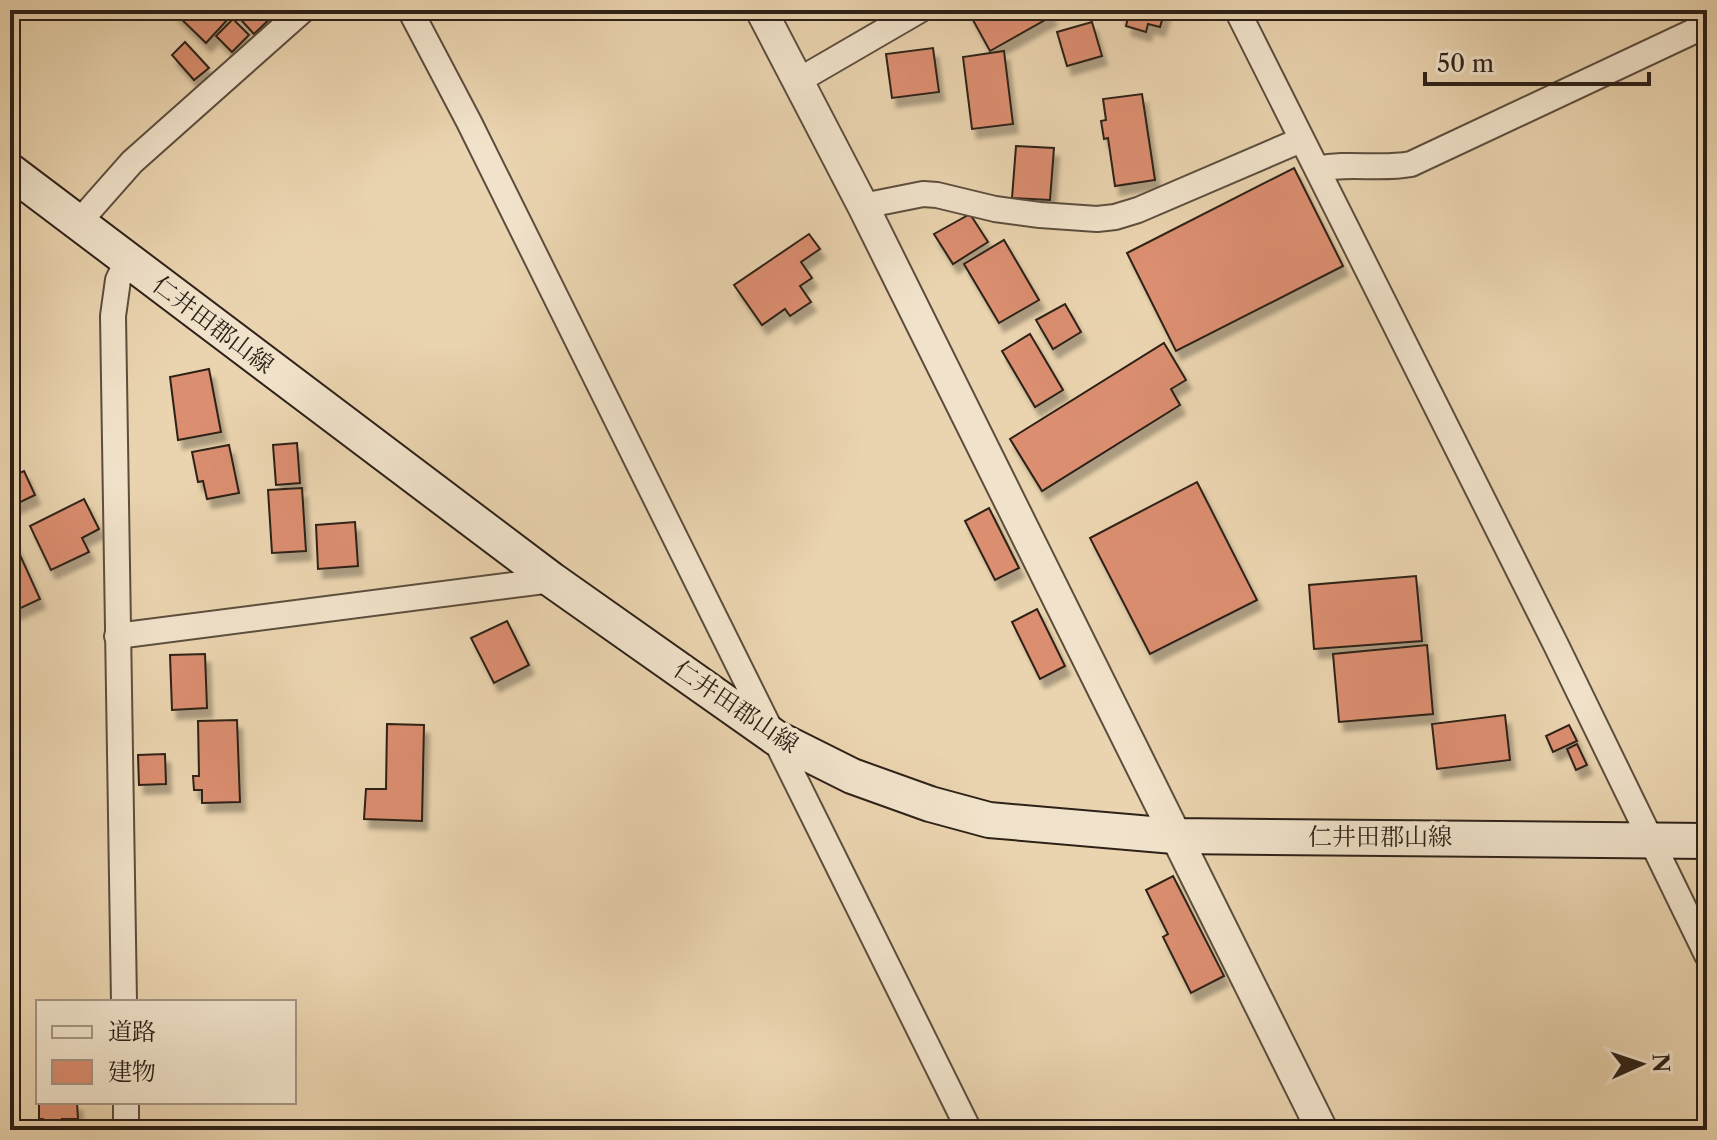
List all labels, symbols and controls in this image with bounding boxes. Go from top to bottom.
scale bar [1425,36,1649,86]
text: 50 m [1437,49,1494,78]
street label: 仁井田郡山線 [147,270,280,380]
street label: 仁井田郡山線 [668,654,804,759]
street label: 仁井田郡山線 [1308,822,1452,851]
legend [36,1000,296,1104]
text: 道路 [108,1017,156,1046]
north arrow [1601,1024,1681,1104]
text: N [1646,1053,1674,1073]
text: 建物 [108,1057,156,1086]

